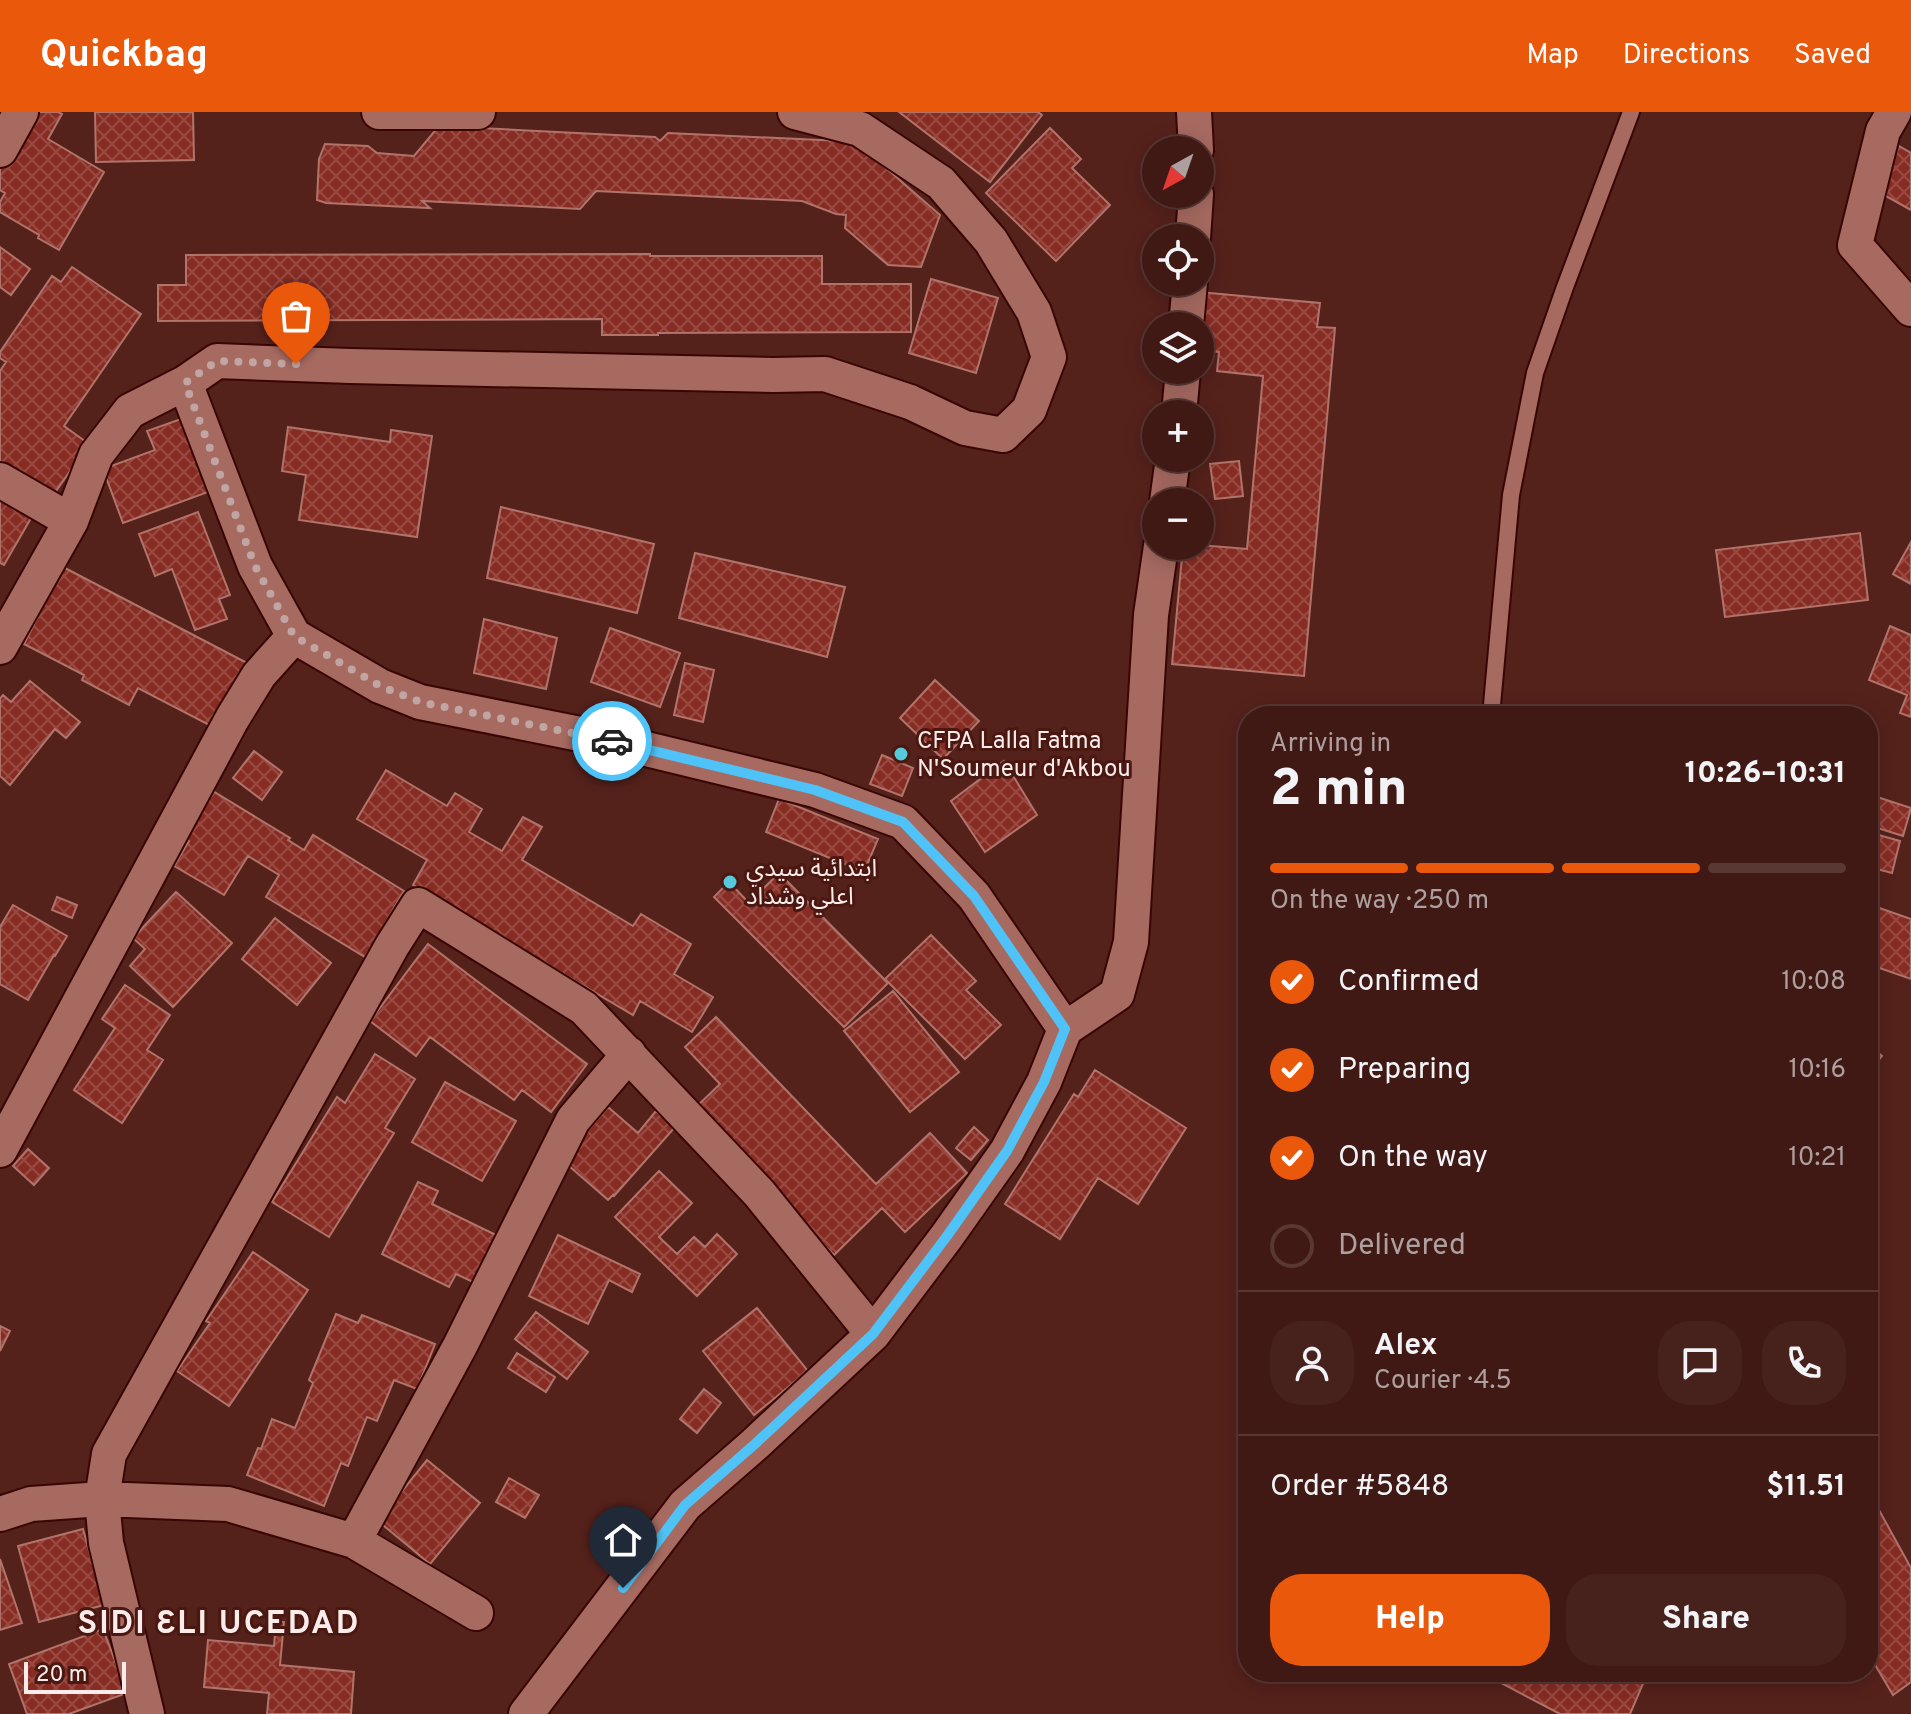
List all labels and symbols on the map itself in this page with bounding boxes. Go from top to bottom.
north arrow [1142,136,1214,208]
pin [262,282,330,364]
courier [572,701,652,781]
place label: CFPA Lalla Fatma N'Soumeur d'Akbou [917,727,1131,785]
marker: CFPA Lalla Fatma N'Soumeur d'Akbou [892,745,910,763]
place label: ابتدائية سيدي اعلي وشداد [746,855,877,915]
marker: ابتدائية سيدي اعلي وشداد [721,873,739,891]
pin [589,1506,657,1588]
district label: SIDI ƐLI UCEDAD [78,1605,360,1645]
scale bar [24,1658,126,1694]

